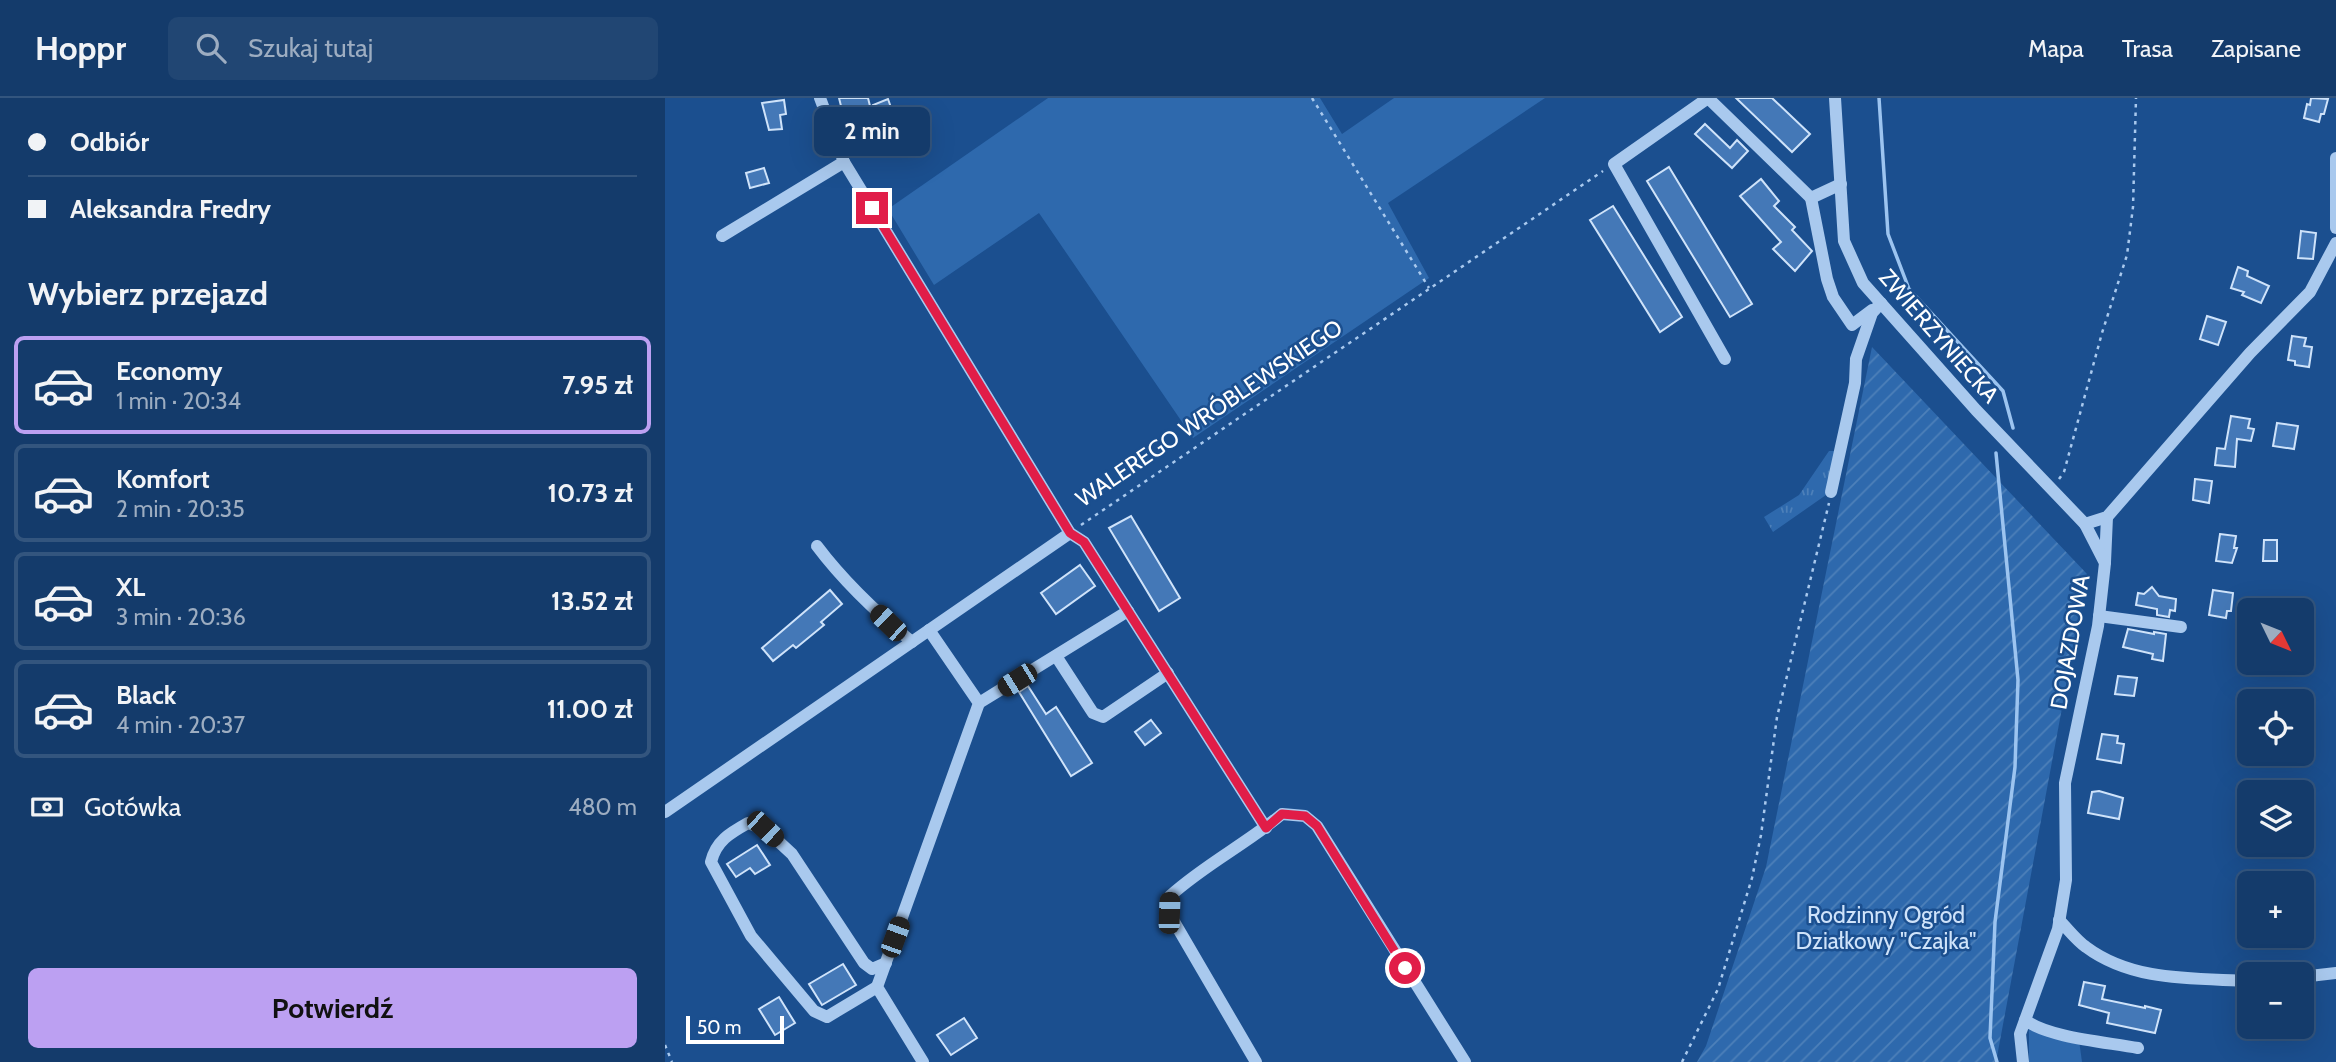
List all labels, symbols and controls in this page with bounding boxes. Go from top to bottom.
search box [168,17,658,80]
text: Hoppr [35,28,126,68]
icon: search [192,29,230,67]
text: Szukaj tutaj [248,32,373,64]
text: Mapa [2028,34,2084,63]
text: Trasa [2122,34,2173,63]
text: Zapisane [2211,34,2301,63]
callout: 2 min [814,106,930,155]
text: 2 min [844,117,900,145]
text: Odbiór [70,126,149,158]
route end [856,192,888,224]
text: Aleksandra Fredry [70,193,271,225]
street label: ZWIERZYNIECKA [1873,263,2005,409]
text: Wybierz przejazd [28,274,268,313]
street label: WALEREGO WRÓBLEWSKIEGO [1071,313,1347,513]
icon: car [32,354,95,417]
text: Economy [116,355,222,387]
text: 7.95 zł [562,369,633,401]
text: 1 min · 20:34 [116,387,241,415]
icon: car [32,462,95,525]
text: Komfort [116,463,210,495]
text: 10.73 zł [547,477,633,509]
text: 2 min · 20:35 [116,495,245,523]
icon: car [32,570,95,633]
text: XL [116,571,145,603]
street label: DOJAZDOWA [2044,572,2096,712]
text: 13.52 zł [551,585,633,617]
north arrow [2237,598,2313,676]
map controls [2237,598,2314,1039]
car [866,601,911,645]
text: 3 min · 20:36 [116,603,246,631]
car [994,660,1041,700]
icon: car [32,678,95,741]
text: Black [116,679,176,711]
button: locate [2237,689,2314,766]
text: 11.00 zł [547,693,633,725]
text: 4 min · 20:37 [116,711,245,739]
button: layers [2237,780,2314,857]
icon: cash [28,788,66,826]
text: Gotówka [84,791,181,823]
text: 480 m [568,793,637,821]
car [743,807,788,851]
button: + [2237,871,2314,948]
car [1158,892,1181,934]
park label: Rodzinny Ogród Działkowy "Czajka" [1795,901,1977,955]
car [878,914,913,960]
route start [1389,952,1421,984]
button: − [2237,962,2314,1039]
button: Potwierdź [28,968,637,1048]
scale bar [686,1013,784,1045]
text: 50 m [697,1016,741,1039]

